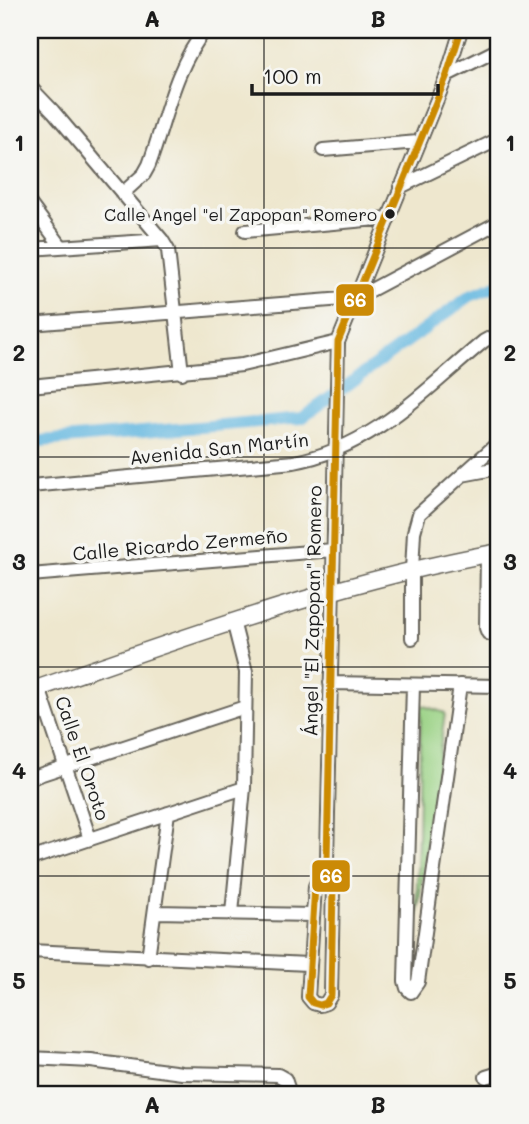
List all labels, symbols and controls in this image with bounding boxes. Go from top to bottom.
text: A [144,3,160,33]
text: B [370,3,386,33]
scale bar [252,52,438,96]
text: 100 m [263,62,322,89]
text: 1 [14,127,24,157]
text: 1 [505,127,515,157]
place label: Calle Angel "el Zapopan" Romero [104,203,377,225]
marker: Calle Angel "el Zapopan" Romero [383,207,397,221]
line badge: 66 [335,283,375,317]
text: 66 [344,287,367,312]
text: 2 [13,337,25,367]
text: 2 [504,337,516,367]
street label: Avenida San Martín [128,426,310,470]
street label: Ángel "El Zapopan" Romero [297,485,327,737]
street label: Calle Ricardo Zermeño [72,522,288,566]
text: 3 [12,546,26,576]
text: 3 [503,546,517,576]
street label: Calle El Oroto [50,692,116,824]
text: 4 [12,755,26,785]
text: 4 [503,755,517,785]
line badge: 66 [311,859,351,893]
text: 66 [320,863,343,888]
text: 5 [12,965,26,995]
text: 5 [503,965,517,995]
text: A [144,1089,160,1119]
text: B [370,1089,386,1119]

